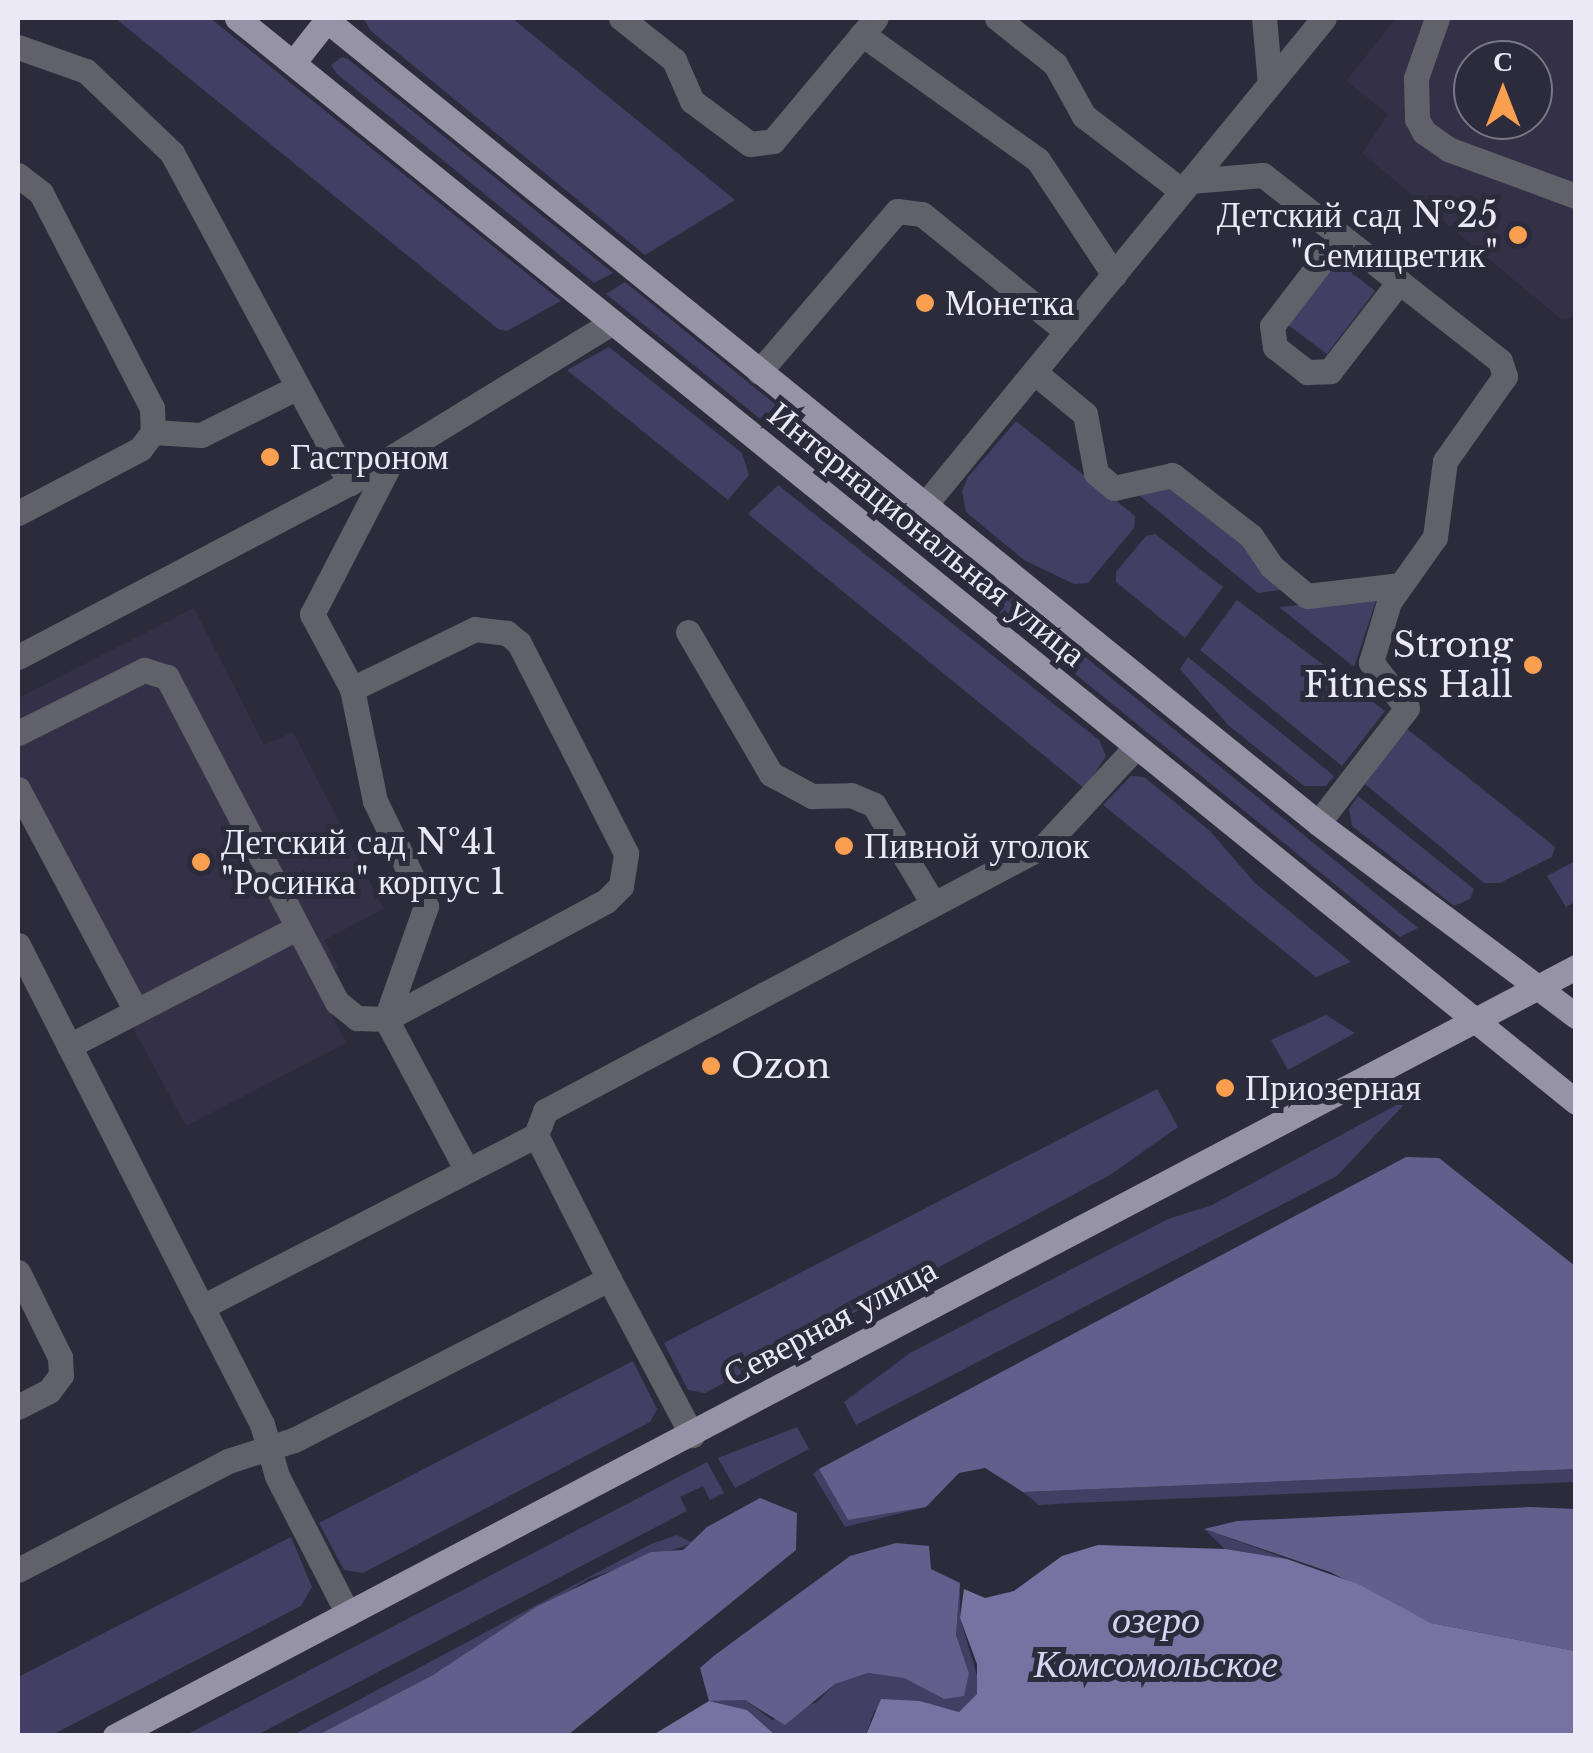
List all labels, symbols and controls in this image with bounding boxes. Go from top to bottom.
north arrow [1453,40,1553,140]
text: С [1493,44,1513,79]
place label: Детский сад №25 "Семицветик" [1217,194,1498,276]
marker: Детский сад №25 "Семицветик" [1507,224,1529,246]
place label: Монетка [945,282,1074,324]
marker: Монетка [914,292,936,314]
street label: Интернациональная улица [760,393,1094,675]
place label: Гастроном [290,436,449,478]
marker: Гастроном [259,446,281,468]
place label: Strong Fitness Hall [1304,624,1513,706]
marker: Strong Fitness Hall [1522,654,1544,676]
place label: Детский сад №41 "Росинка" корпус 1 [221,821,506,903]
place label: Пивной уголок [864,825,1090,867]
marker: Пивной уголок [833,835,855,857]
marker: Детский сад №41 "Росинка" корпус 1 [190,851,212,873]
place label: Ozon [731,1045,830,1087]
marker: Ozon [700,1055,722,1077]
place label: Приозерная [1245,1067,1421,1109]
marker: Приозерная [1214,1077,1236,1099]
street label: Северная улица [716,1248,944,1396]
water label: озеро Комсомольское [1034,1597,1278,1686]

